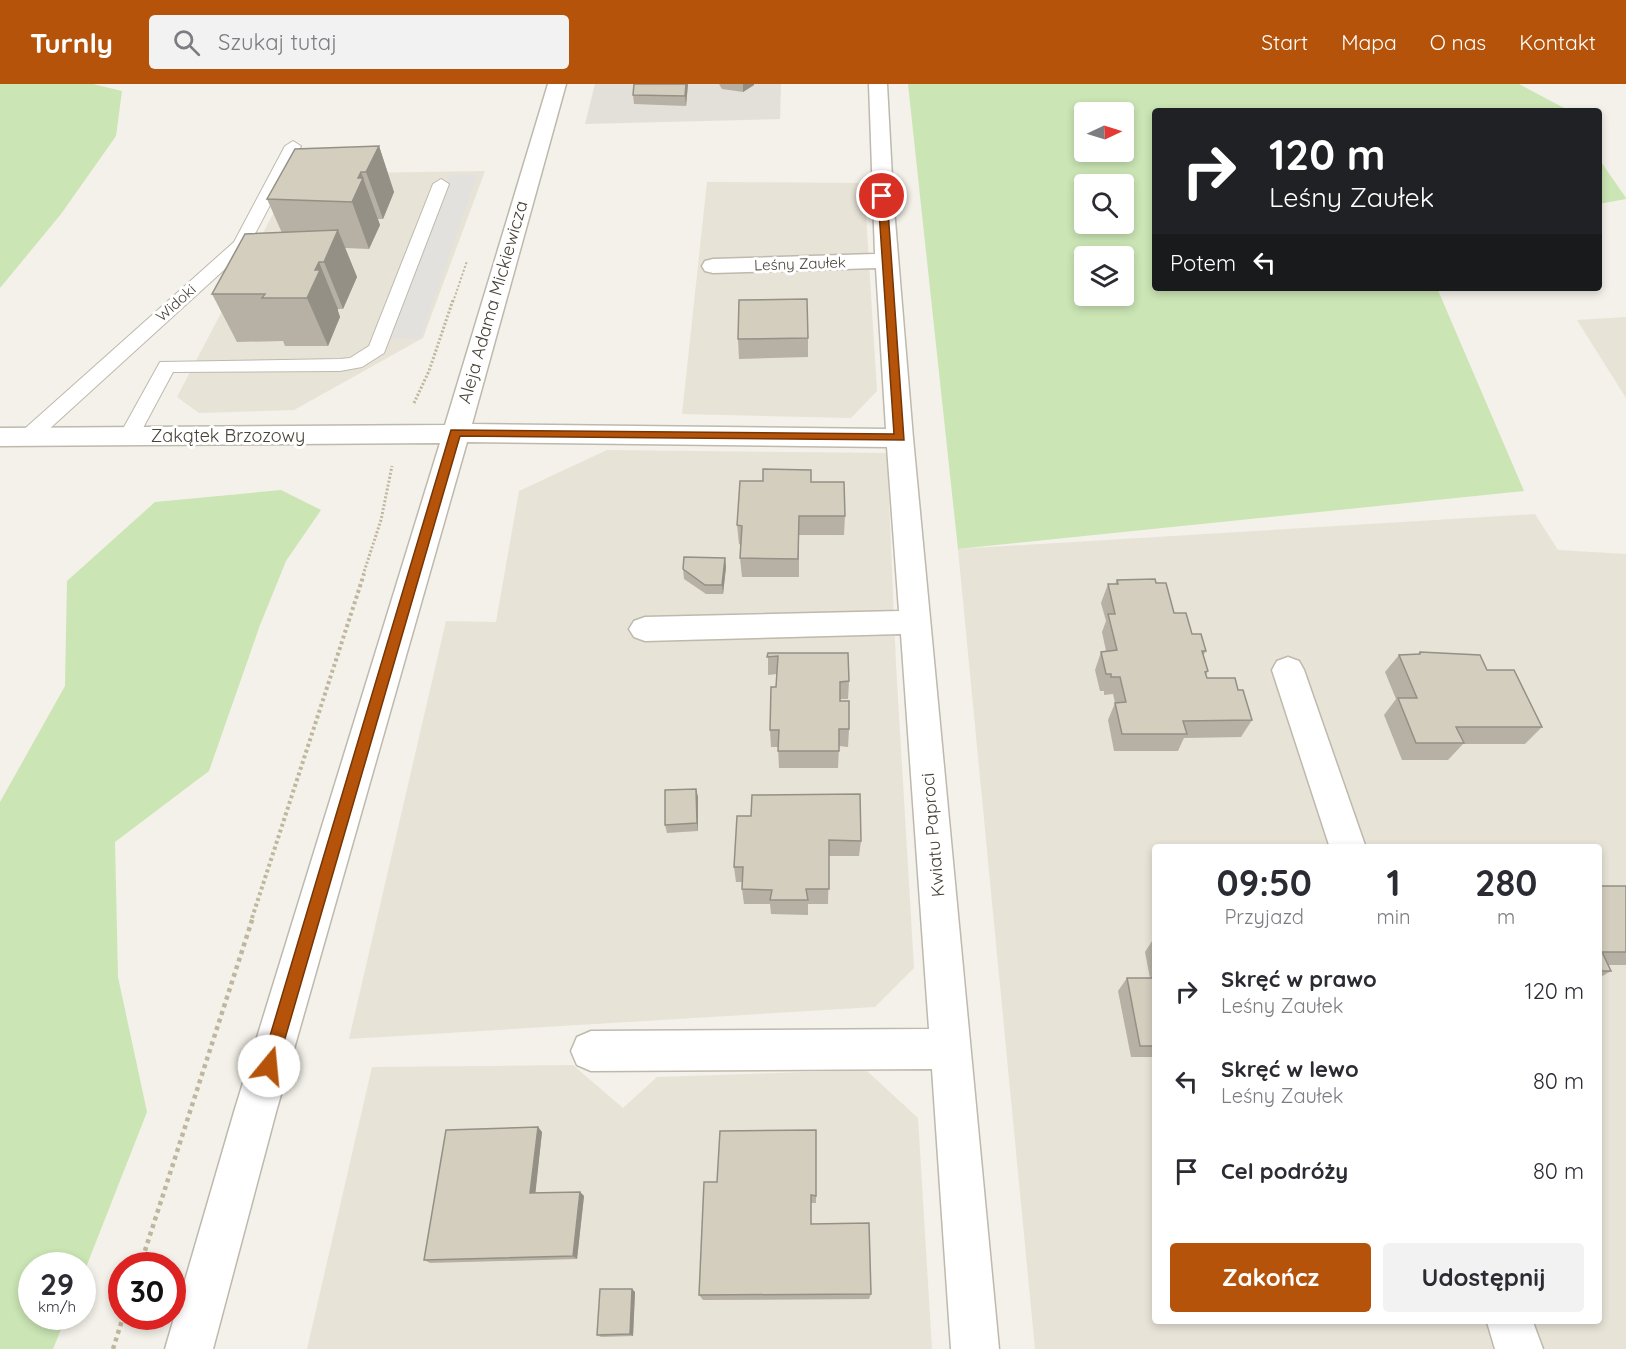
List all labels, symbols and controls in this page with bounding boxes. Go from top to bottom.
search box [149,15,569,69]
text: Turnly [30,25,113,60]
icon: search [170,26,203,59]
text: Szukaj tutaj [218,28,337,56]
text: Start [1261,29,1308,55]
text: Mapa [1341,29,1397,55]
text: O nas [1430,29,1486,55]
text: Kontakt [1519,29,1596,55]
north arrow [1074,102,1134,162]
map controls [1074,102,1134,306]
text: 120 m [1269,128,1386,181]
icon: right [1170,132,1248,210]
pin [856,170,907,221]
button: search [1074,174,1134,234]
icon: arrive [865,179,898,212]
text: Leśny Zaułek [1269,180,1434,214]
street label: Aleja Adama Mickiewicza [453,198,533,406]
button: layers [1074,246,1134,306]
icon: left [1248,246,1281,279]
text: Potem [1170,249,1236,277]
street label: Leśny Zaułek [754,252,846,275]
street label: Widoki [152,280,200,325]
street label: Zakątek Brzozowy [151,424,305,447]
street label: Kwiatu Paproci [916,772,949,898]
text: 09:50 [1217,860,1312,905]
text: 1 [1386,860,1400,905]
text: 280 [1475,860,1537,905]
text: Przyjazd [1224,904,1304,929]
text: min [1376,904,1410,929]
text: m [1497,904,1515,929]
text: Skręć w prawo [1221,965,1377,993]
icon: right [1170,975,1203,1008]
text: 120 m [1525,977,1584,1005]
text: Leśny Zaułek [1221,993,1343,1018]
position arrow [237,1034,301,1098]
text: Skręć w lewo [1221,1055,1359,1083]
icon: left [1170,1065,1203,1098]
text: 80 m [1533,1067,1584,1095]
text: Leśny Zaułek [1221,1083,1343,1108]
icon: arrive [1170,1155,1203,1188]
text: Cel podróży [1221,1157,1348,1185]
text: 80 m [1533,1157,1584,1185]
button: Zakończ [1170,1243,1371,1312]
button: Udostępnij [1383,1243,1584,1312]
speed limit sign: 30 [108,1252,186,1330]
text: 29 [40,1265,74,1303]
text: km/h [38,1297,76,1316]

